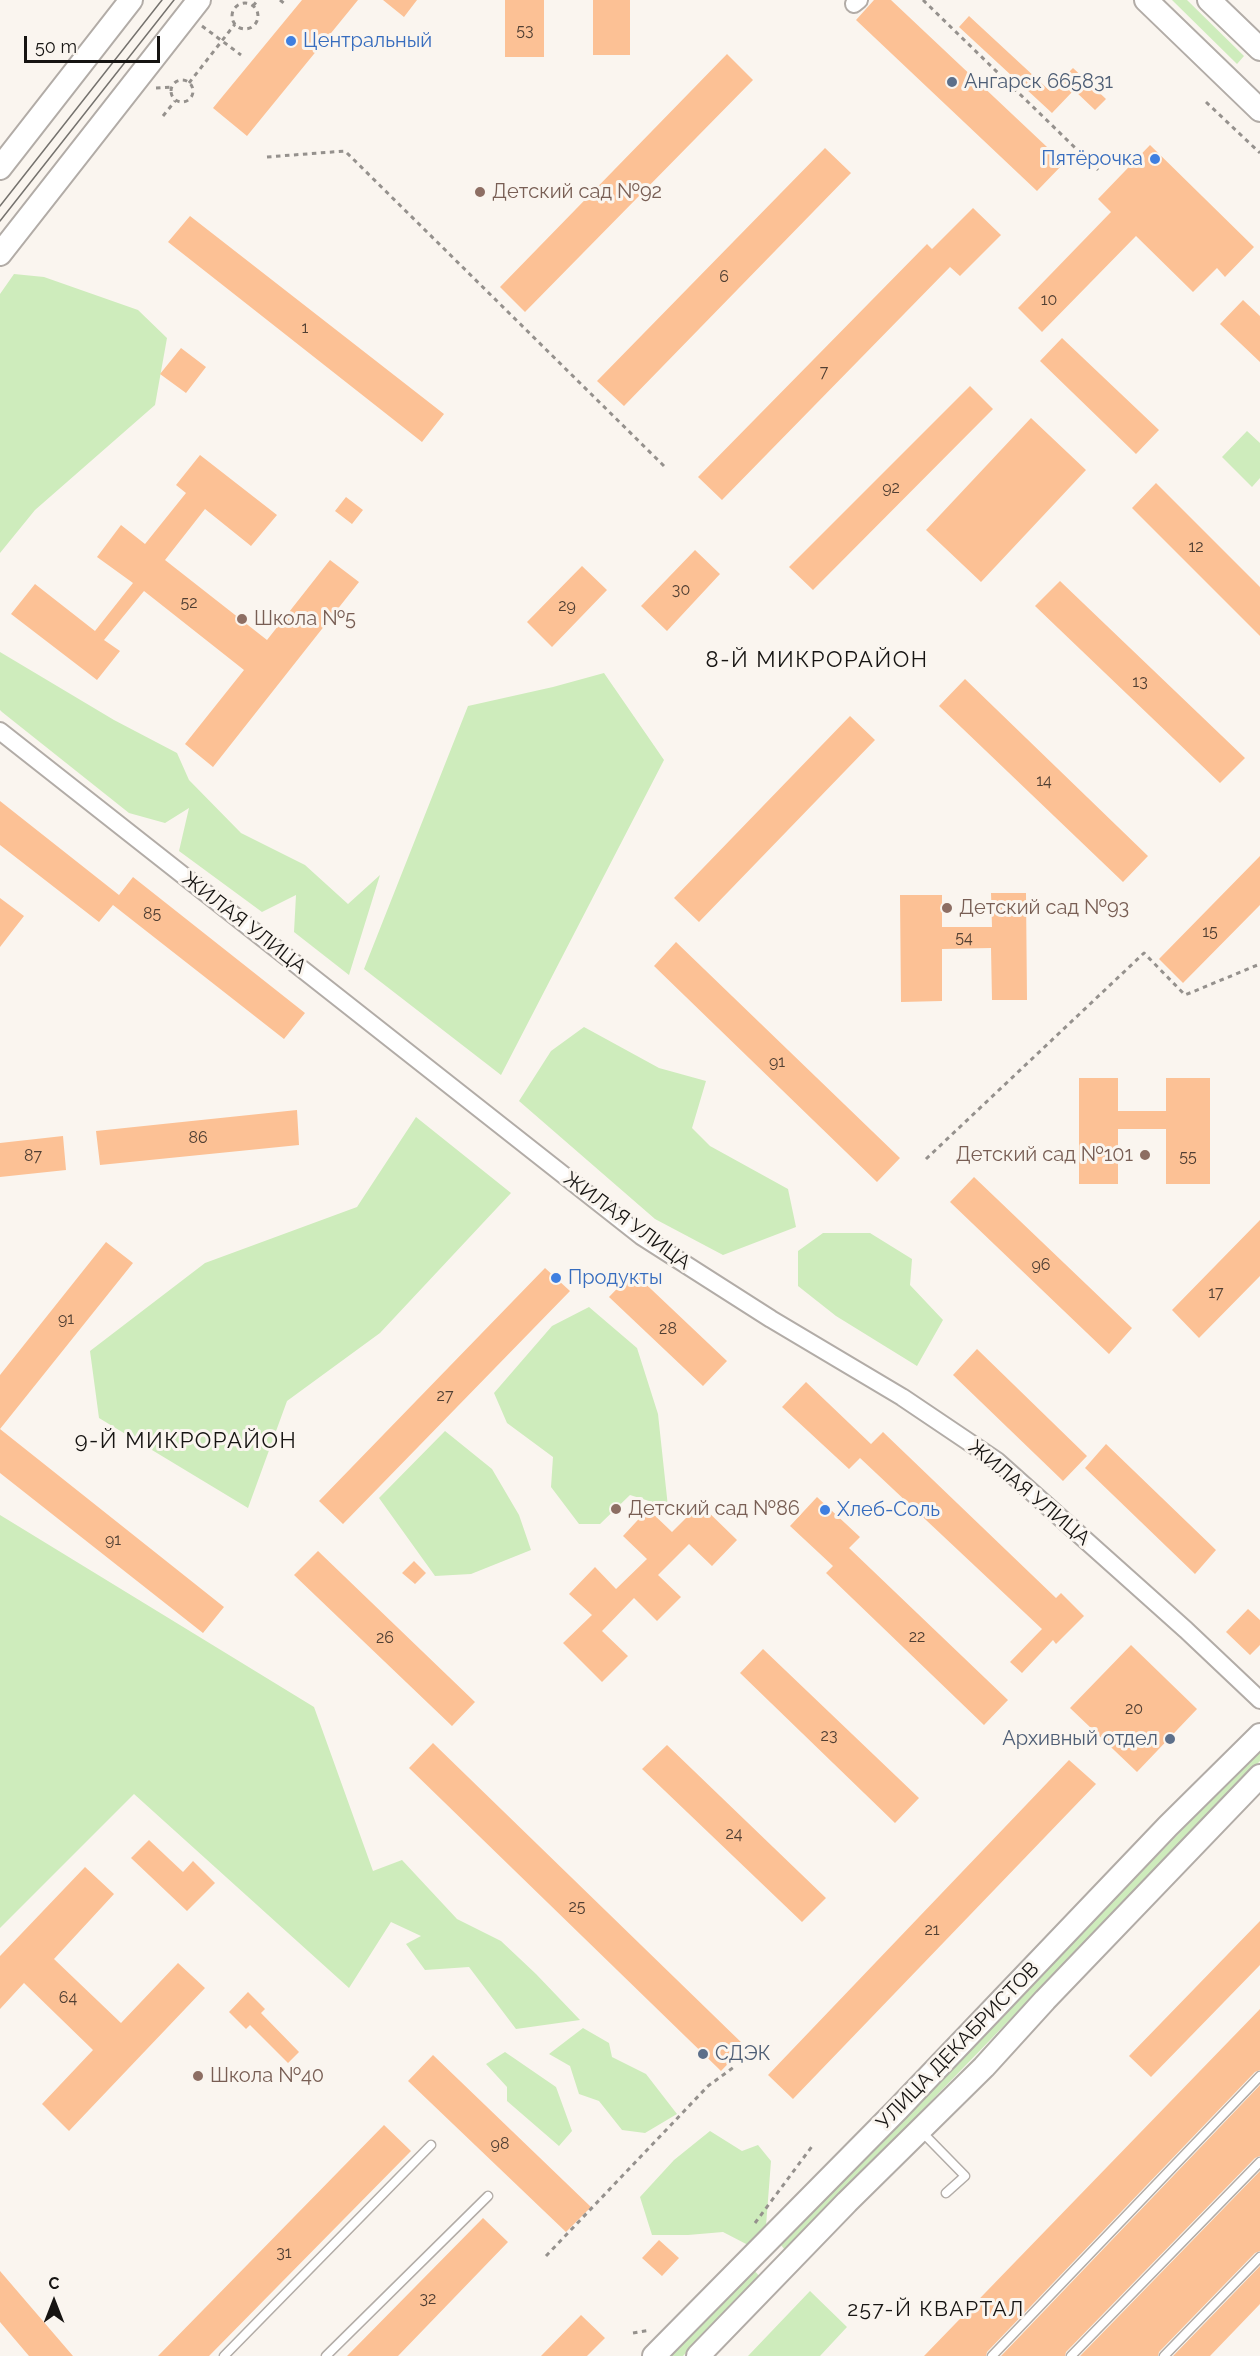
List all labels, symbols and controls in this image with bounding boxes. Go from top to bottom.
house number: 53 [516,21,534,41]
scale bar [27,24,164,62]
place label: Центральный [303,29,432,53]
marker: Центральный [284,34,298,48]
text: 50 m [35,36,77,57]
place label: Ангарск 665831 [964,70,1113,94]
marker: Ангарск 665831 [945,75,959,89]
place label: Пятёрочка [1041,147,1143,171]
marker: Пятёрочка [1148,152,1162,166]
place label: Детский сад №92 [492,180,662,204]
marker: Детский сад №92 [473,185,487,199]
house number: 6 [719,267,729,287]
house number: 10 [1041,290,1057,310]
house number: 1 [302,318,308,338]
house number: 7 [820,362,828,382]
house number: 92 [882,478,900,498]
house number: 12 [1188,537,1204,557]
house number: 30 [672,580,690,600]
house number: 52 [180,593,198,613]
house number: 29 [558,596,576,616]
place label: Школа №5 [254,607,356,631]
marker: Школа №5 [235,612,249,626]
district label: 8-Й МИКРОРАЙОН [706,647,928,673]
house number: 13 [1132,672,1148,692]
house number: 14 [1036,771,1052,791]
street label: ЖИЛАЯ УЛИЦА [177,867,311,979]
place label: Детский сад №93 [959,896,1129,920]
marker: Детский сад №93 [940,901,954,915]
house number: 85 [143,904,161,924]
house number: 15 [1202,922,1218,942]
house number: 54 [955,928,973,948]
house number: 91 [769,1052,785,1072]
house number: 86 [188,1128,208,1148]
place label: Детский сад №101 [956,1143,1133,1167]
house number: 87 [24,1146,42,1166]
house number: 55 [1179,1147,1197,1167]
marker: Детский сад №101 [1138,1148,1152,1162]
street label: ЖИЛАЯ УЛИЦА [559,1167,695,1275]
house number: 96 [1031,1255,1051,1275]
place label: Продукты [568,1266,662,1290]
marker: Продукты [549,1271,563,1285]
house number: 17 [1208,1283,1224,1303]
house number: 91 [58,1309,74,1329]
house number: 28 [659,1319,677,1339]
house number: 27 [437,1386,453,1406]
district label: 9-Й МИКРОРАЙОН [75,1428,297,1454]
street label: ЖИЛАЯ УЛИЦА [963,1435,1095,1551]
place label: Детский сад №86 [628,1497,800,1521]
place label: Хлеб-Соль [837,1498,940,1522]
marker: Детский сад №86 [609,1502,623,1516]
marker: Хлеб-Соль [818,1503,832,1517]
house number: 91 [105,1530,121,1550]
house number: 22 [909,1627,925,1647]
house number: 26 [376,1628,394,1648]
house number: 20 [1125,1699,1143,1719]
house number: 23 [821,1726,837,1746]
place label: Архивный отдел [1002,1727,1158,1751]
marker: Архивный отдел [1163,1732,1177,1746]
house number: 24 [725,1824,743,1844]
house number: 25 [568,1897,586,1917]
house number: 21 [924,1920,940,1940]
street label: УЛИЦА ДЕКАБРИСТОВ [872,1957,1044,2135]
house number: 64 [59,1988,77,2008]
place label: СДЭК [715,2042,771,2066]
marker: СДЭК [696,2047,710,2061]
place label: Школа №40 [210,2064,324,2088]
marker: Школа №40 [191,2069,205,2083]
house number: 98 [491,2134,509,2154]
house number: 31 [276,2243,292,2263]
north arrow [24,2272,84,2332]
text: С [49,2274,59,2293]
house number: 32 [420,2289,436,2309]
district label: 257-Й КВАРТАЛ [847,2297,1025,2323]

